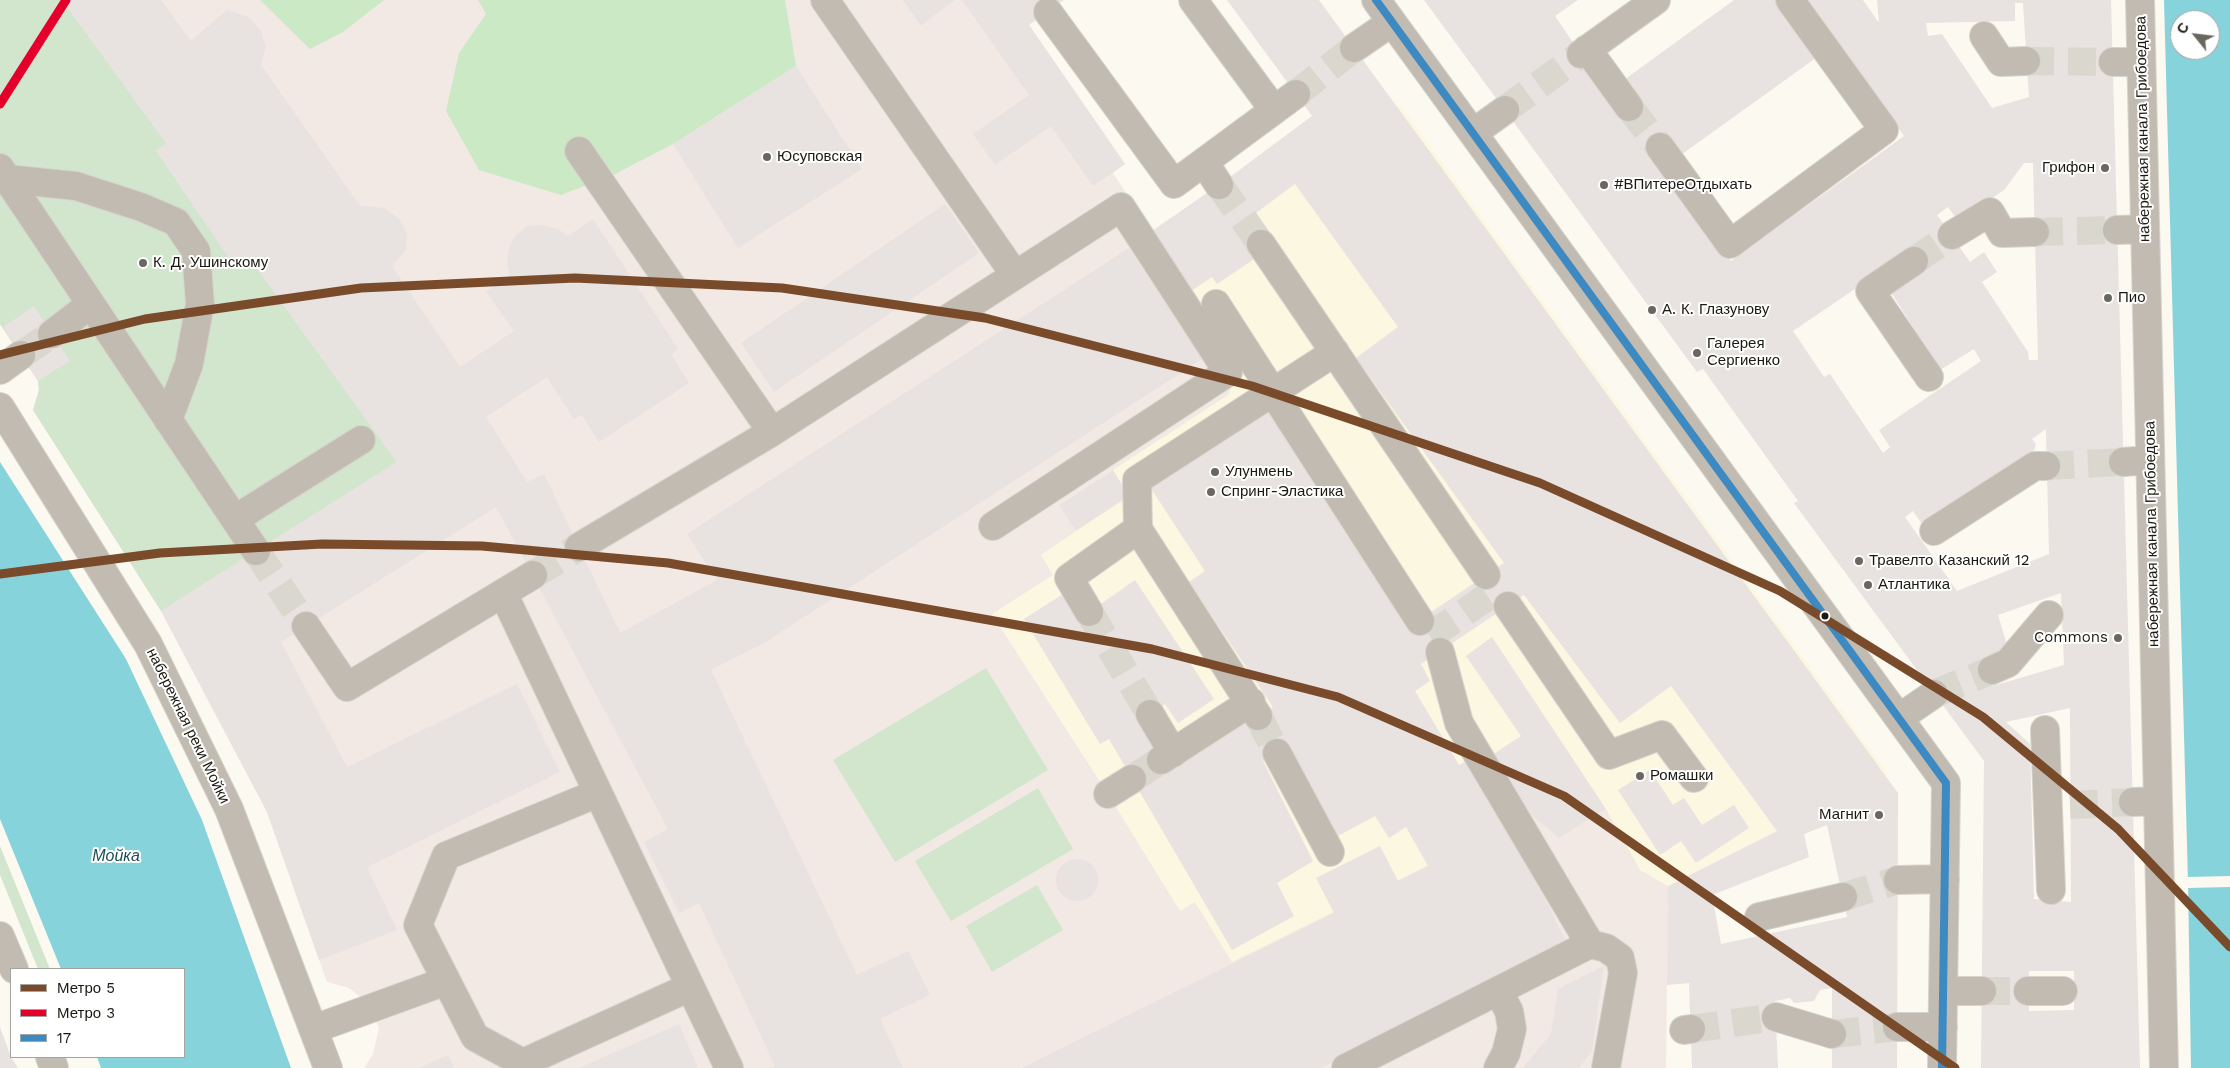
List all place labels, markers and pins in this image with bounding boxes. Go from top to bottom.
place label: Юсуповская [777,148,862,166]
marker: Юсуповская [761,151,773,163]
place label: Грифон [2042,159,2095,177]
marker: Грифон [2099,162,2111,174]
place label: #ВПитереОтдыхать [1614,176,1752,194]
marker: #ВПитереОтдыхать [1598,179,1610,191]
place label: К. Д. Ушинскому [153,254,268,272]
marker: К. Д. Ушинскому [137,257,149,269]
place label: Пио [2118,289,2146,307]
marker: Пио [2102,292,2114,304]
place label: А. К. Глазунову [1662,301,1769,319]
marker: А. К. Глазунову [1646,304,1658,316]
place label: Галерея Сергиенко [1707,335,1780,370]
marker: Галерея Сергиенко [1691,347,1703,359]
place label: Улунмень [1225,463,1293,481]
marker: Улунмень [1209,466,1221,478]
place label: Спринг-Эластика [1221,483,1343,501]
marker: Спринг-Эластика [1205,486,1217,498]
place label: Травелто Казанский 12 [1869,552,2030,570]
marker: Травелто Казанский 12 [1853,555,1865,567]
place label: Атлантика [1878,576,1950,594]
marker: Атлантика [1862,579,1874,591]
unlabelled marker [1820,611,1830,621]
place label: Commons [2034,629,2108,647]
marker: Commons [2112,632,2124,644]
place label: Ромашки [1650,767,1713,785]
marker: Ромашки [1634,770,1646,782]
place label: Магнит [1819,806,1869,824]
marker: Магнит [1873,809,1885,821]

